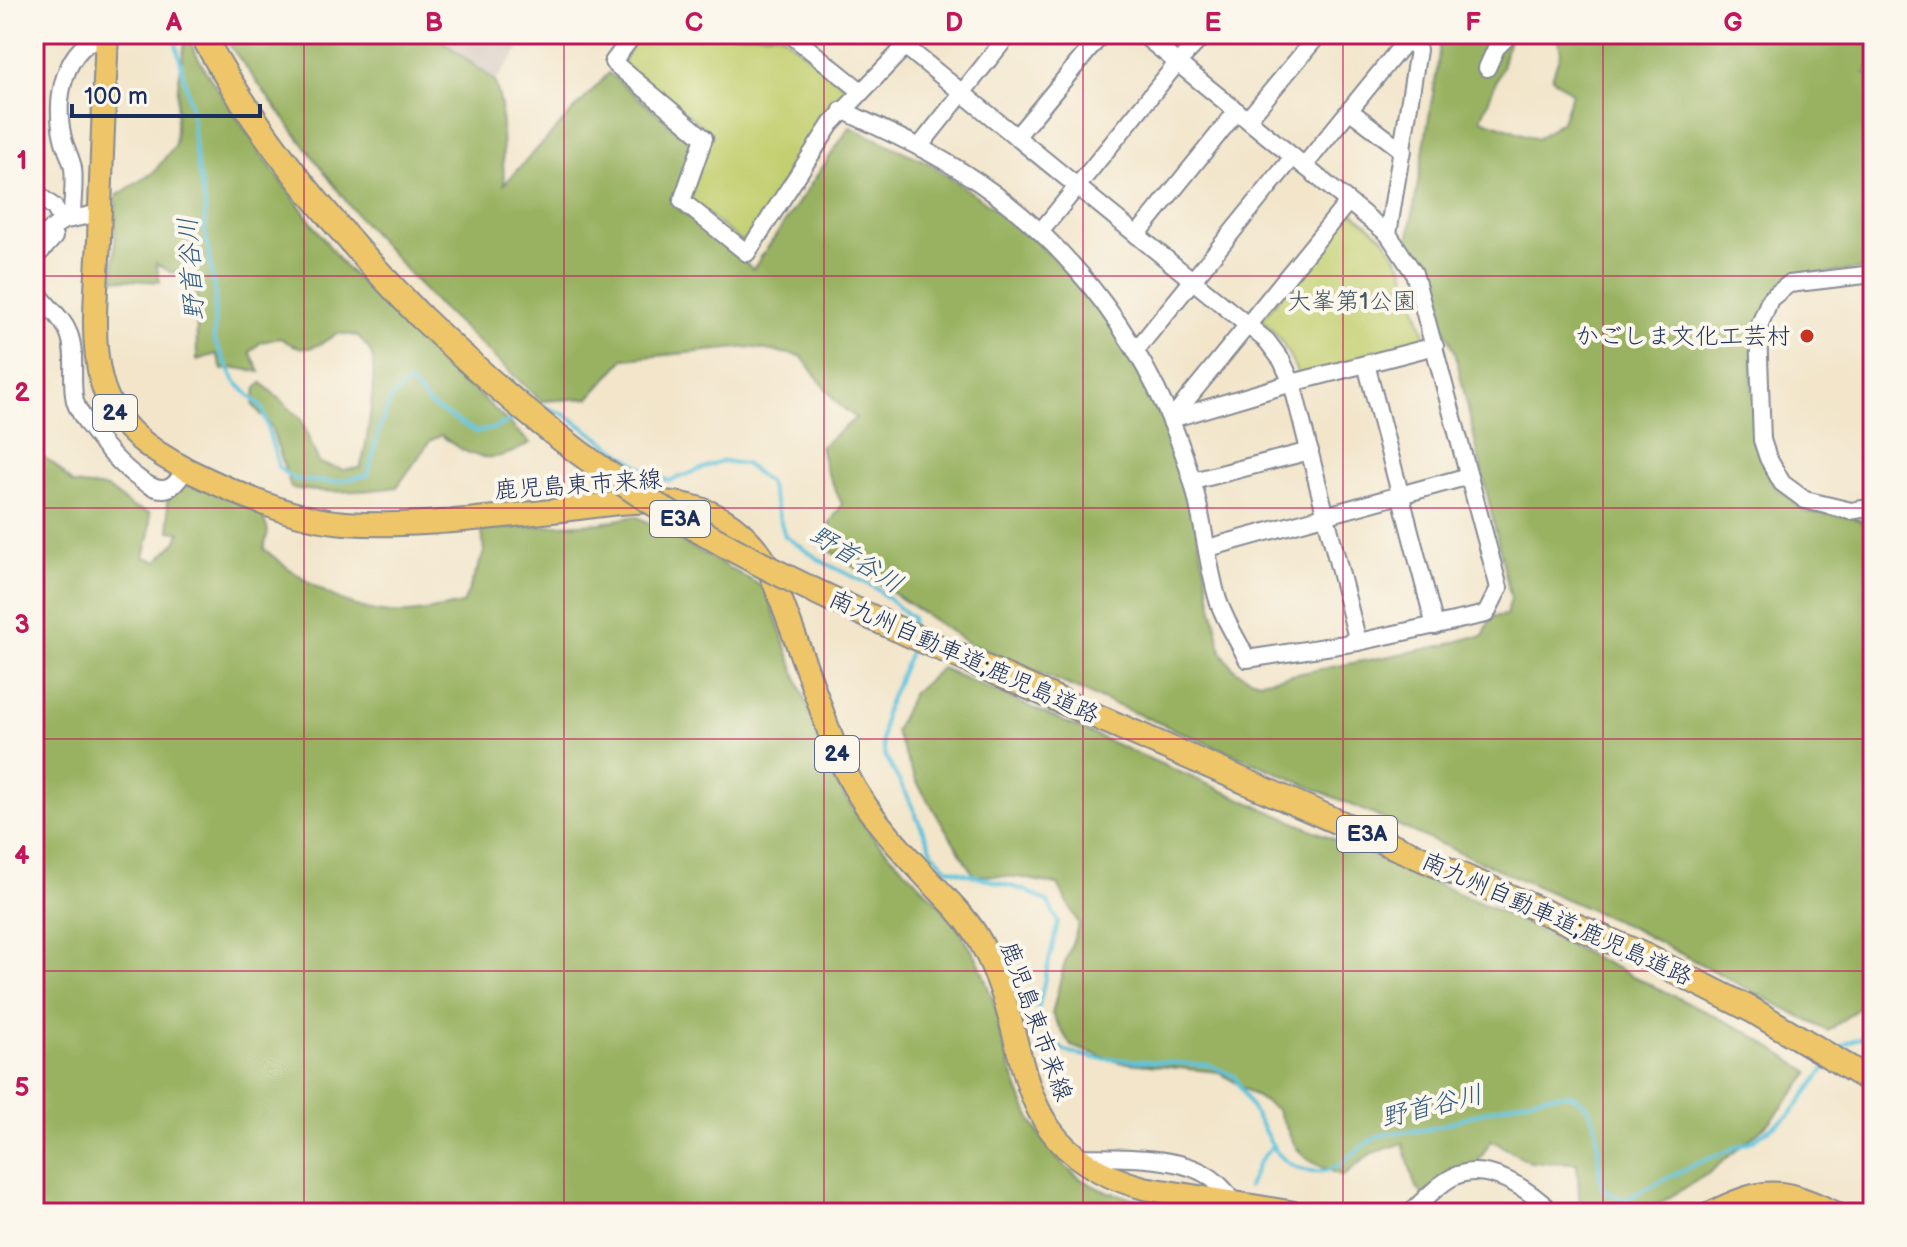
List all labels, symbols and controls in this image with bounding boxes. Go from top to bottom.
text: A [165,8,182,39]
text: B [425,8,443,39]
text: C [685,8,703,39]
text: D [945,8,963,39]
text: E [1205,8,1222,39]
text: F [1465,8,1481,39]
text: G [1723,8,1743,39]
scale bar [72,68,260,118]
text: 100 m [84,82,148,111]
text: 1 [17,146,27,177]
water label: 野首谷川 [173,216,211,322]
park label: 大峯第1公園 [1287,287,1417,316]
place label: かごしま文化工芸村 [1575,322,1791,351]
marker: かごしま文化工芸村 [1798,327,1816,345]
text: 2 [14,378,30,409]
road number: 24 [93,395,137,431]
street label: 鹿児島東市来線 [493,465,663,505]
road number: E3A [650,501,710,537]
water label: 野首谷川 [804,519,908,601]
street label: 南九州自動車道;鹿児島道路 [824,584,1104,730]
text: 3 [14,610,30,641]
road number: 24 [815,736,859,772]
road number: E3A [1337,816,1397,852]
text: 4 [14,841,30,872]
street label: 南九州自動車道;鹿児島道路 [1417,846,1697,992]
street label: 鹿児島東市来線 [994,937,1078,1105]
text: 5 [14,1073,30,1104]
water label: 野首谷川 [1378,1079,1486,1135]

